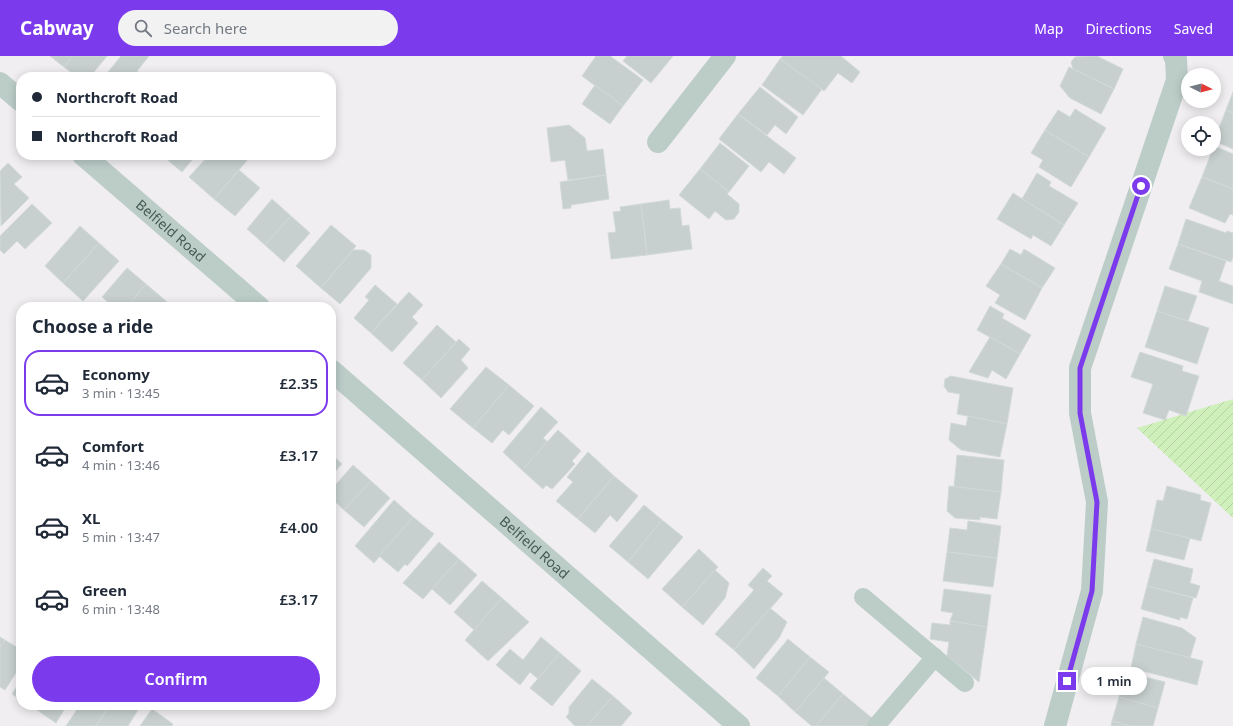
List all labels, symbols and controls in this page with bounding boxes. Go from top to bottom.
search box [118,10,398,46]
text: Cabway [20,15,94,41]
icon: search [132,17,154,39]
text: Search here [164,18,247,38]
text: Map [1034,19,1063,38]
text: Directions [1085,19,1152,38]
text: Saved [1174,19,1213,38]
north arrow [1181,68,1221,108]
map controls [1181,68,1221,156]
text: Northcroft Road [56,87,178,107]
button: locate [1181,116,1221,156]
text: Northcroft Road [56,126,178,146]
route start [1132,177,1150,195]
street label: Belfield Road [132,195,210,266]
text: Choose a ride [32,314,153,338]
text: Economy [82,364,150,384]
icon: car [34,365,70,401]
text: £2.35 [280,373,318,393]
text: 3 min · 13:45 [82,384,160,402]
text: Comfort [82,436,144,456]
icon: car [34,437,70,473]
text: £3.17 [280,445,318,465]
text: 4 min · 13:46 [82,456,160,474]
text: XL [82,508,100,528]
icon: car [34,509,70,545]
street label: Belfield Road [496,512,574,583]
text: £4.00 [280,517,318,537]
text: 5 min · 13:47 [82,528,160,546]
text: Green [82,580,127,600]
icon: car [34,581,70,617]
text: £3.17 [280,589,318,609]
text: 6 min · 13:48 [82,600,160,618]
button: Confirm [32,656,320,702]
callout: 1 min [1081,667,1147,695]
route end [1058,672,1076,690]
text: 1 min [1096,672,1132,690]

